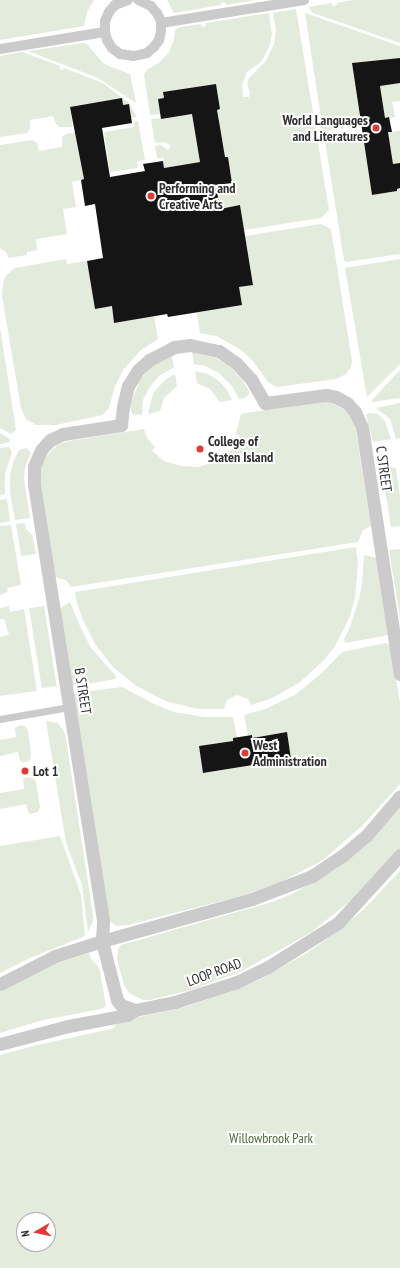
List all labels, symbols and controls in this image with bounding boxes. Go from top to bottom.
place label: World Languages and Literatures [282,112,368,144]
marker: World Languages and Literatures [371,123,381,133]
place label: Performing and Creative Arts [159,180,236,212]
marker: Performing and Creative Arts [146,191,156,201]
place label: College of Staten Island [208,433,273,466]
marker: College of Staten Island [195,444,205,454]
street label: C STREET [372,445,396,493]
street label: B STREET [71,667,95,715]
place label: West Administration [253,737,327,770]
marker: West Administration [240,748,250,758]
place label: Lot 1 [33,763,58,779]
marker: Lot 1 [20,766,30,776]
street label: LOOP ROAD [184,954,244,990]
park label: Willowbrook Park [229,1130,313,1146]
north arrow [16,1212,56,1252]
text: N [18,1230,33,1238]

